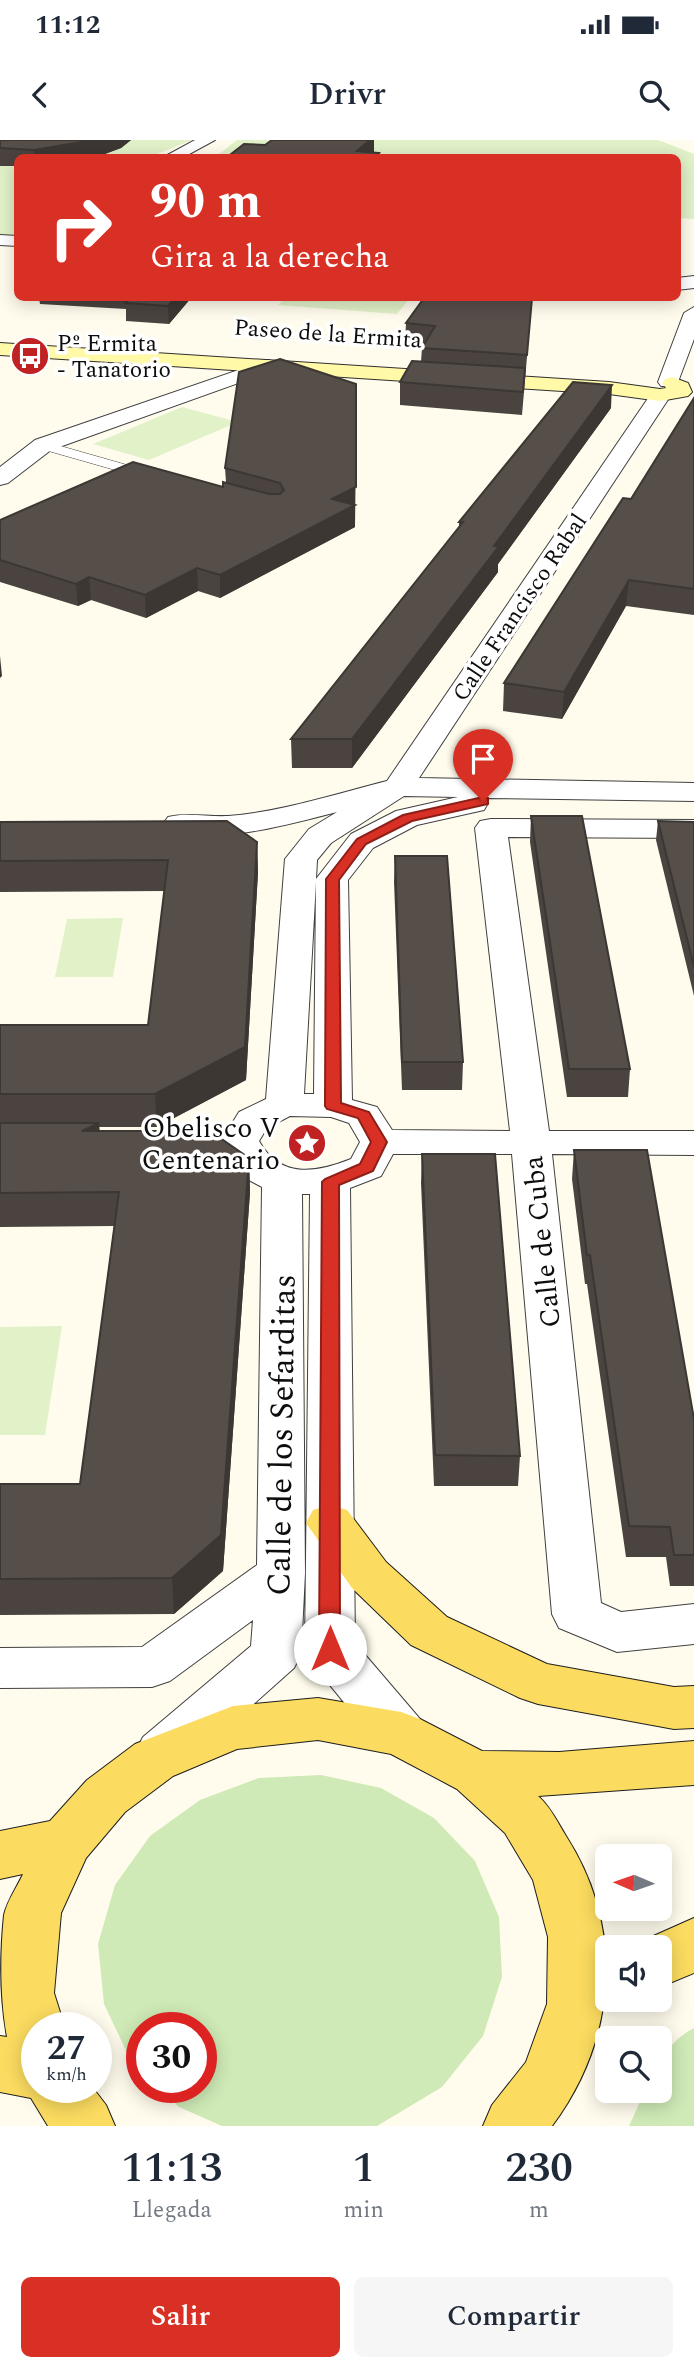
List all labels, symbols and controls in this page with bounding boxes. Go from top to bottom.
text: 11:12 [35,5,100,45]
text: Drivr [308,70,386,119]
icon: back [21,76,59,114]
icon: search [635,76,673,114]
text: 90 m [150,165,261,240]
icon: right [35,182,126,273]
text: Gira a la derecha [150,233,389,282]
street label: Paseo de la Ermita [233,310,423,359]
place label: Pº Ermita - Tanatorio [57,327,171,388]
bus stop icon: Pº Ermita - Tanatorio [9,335,51,377]
street label: Calle Francisco Rabal [444,507,596,709]
pin [453,729,513,801]
icon: arrive [464,740,502,778]
place label: Obelisco V Centenario [142,1107,280,1182]
place icon: Obelisco V Centenario [286,1122,328,1164]
street label: Calle de Cuba [512,1153,573,1330]
street label: Calle de los Sefarditas [254,1274,310,1596]
position arrow [293,1612,367,1686]
north arrow [595,1844,672,1922]
map controls [595,1844,672,2103]
button: sound [595,1935,672,2012]
speed limit sign: 30 [126,2012,217,2103]
text: 27 [47,2022,86,2075]
button: search [595,2026,672,2103]
text: km/h [46,2061,87,2088]
text: 11:13 [121,2137,222,2200]
text: 1 [352,2137,375,2200]
text: 230 [505,2137,573,2200]
text: Llegada [132,2193,212,2228]
text: min [344,2193,384,2228]
text: m [529,2193,549,2228]
button: Salir [21,2277,340,2357]
button: Compartir [354,2277,673,2357]

